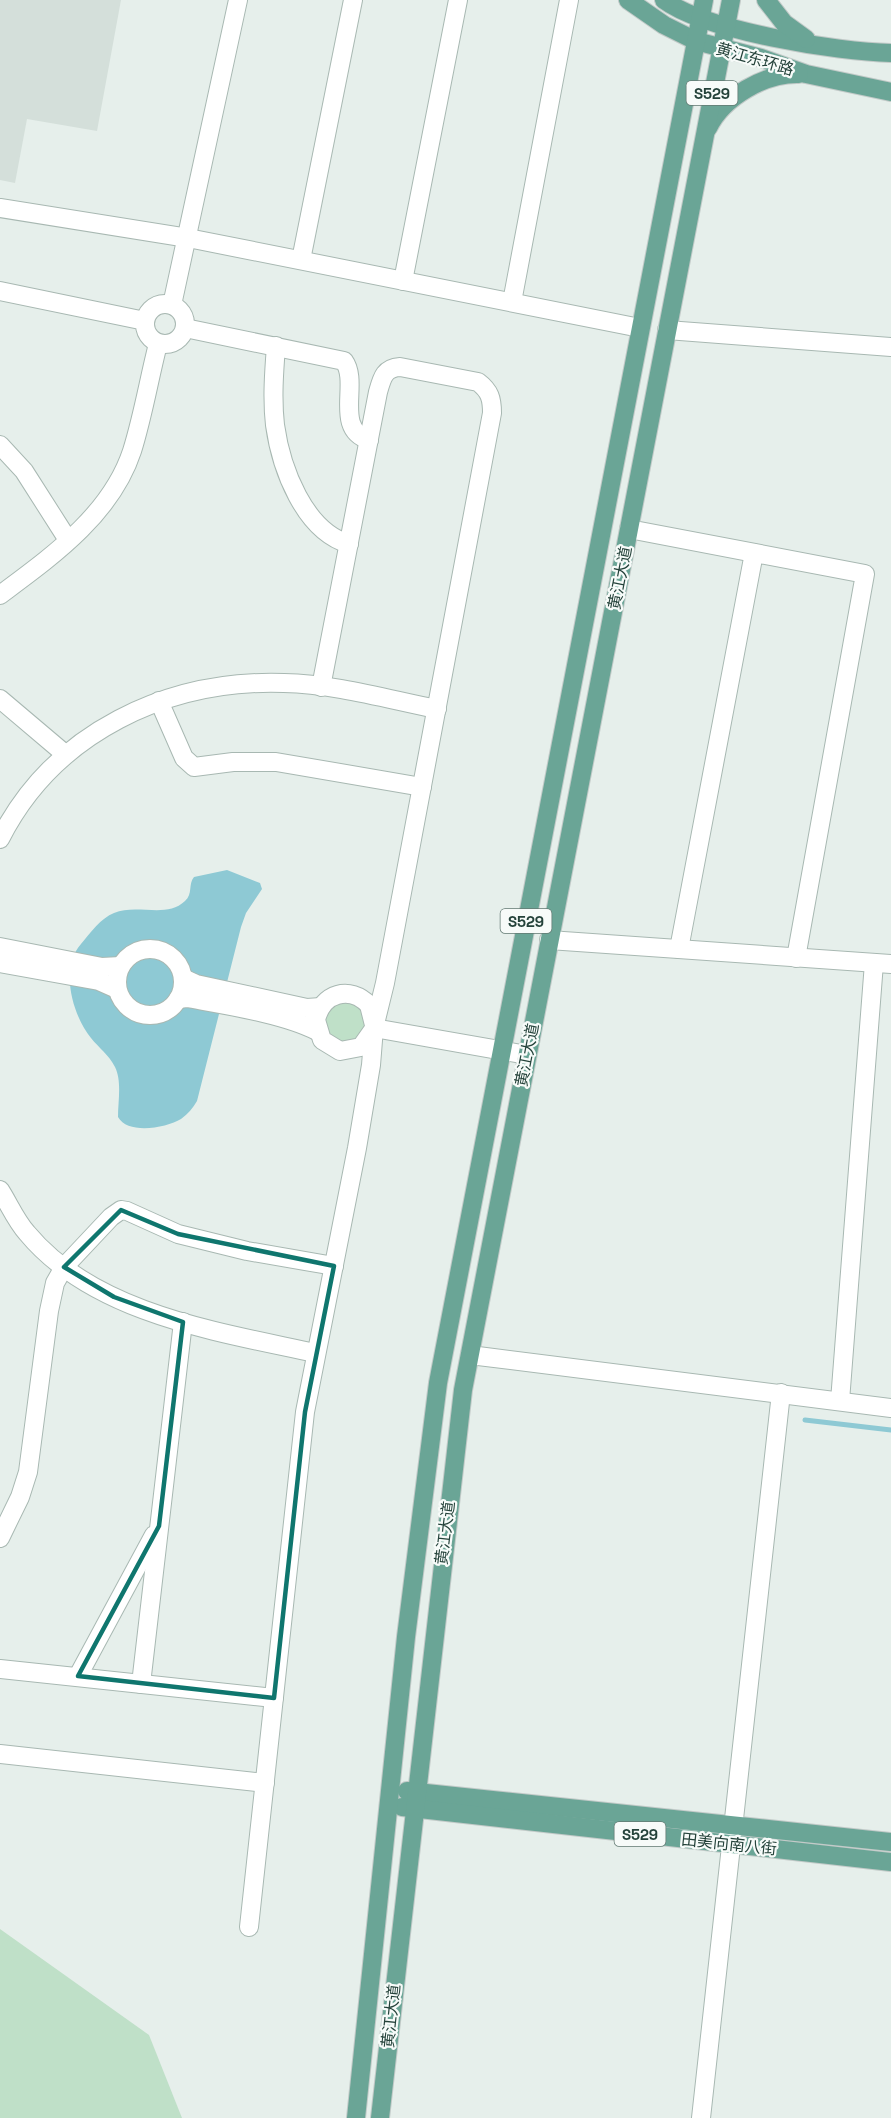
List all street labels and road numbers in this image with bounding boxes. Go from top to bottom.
street label: 黄江东环路 [714,38,796,80]
road number: S529 [686,81,738,105]
street label: 黄江大道 [604,545,636,611]
road number: S529 [500,909,552,933]
street label: 黄江大道 [511,1022,543,1088]
street label: 黄江大道 [431,1500,459,1566]
road number: S529 [614,1822,666,1846]
street label: 田美向南八街 [680,1829,778,1859]
street label: 黄江大道 [377,1983,405,2049]

